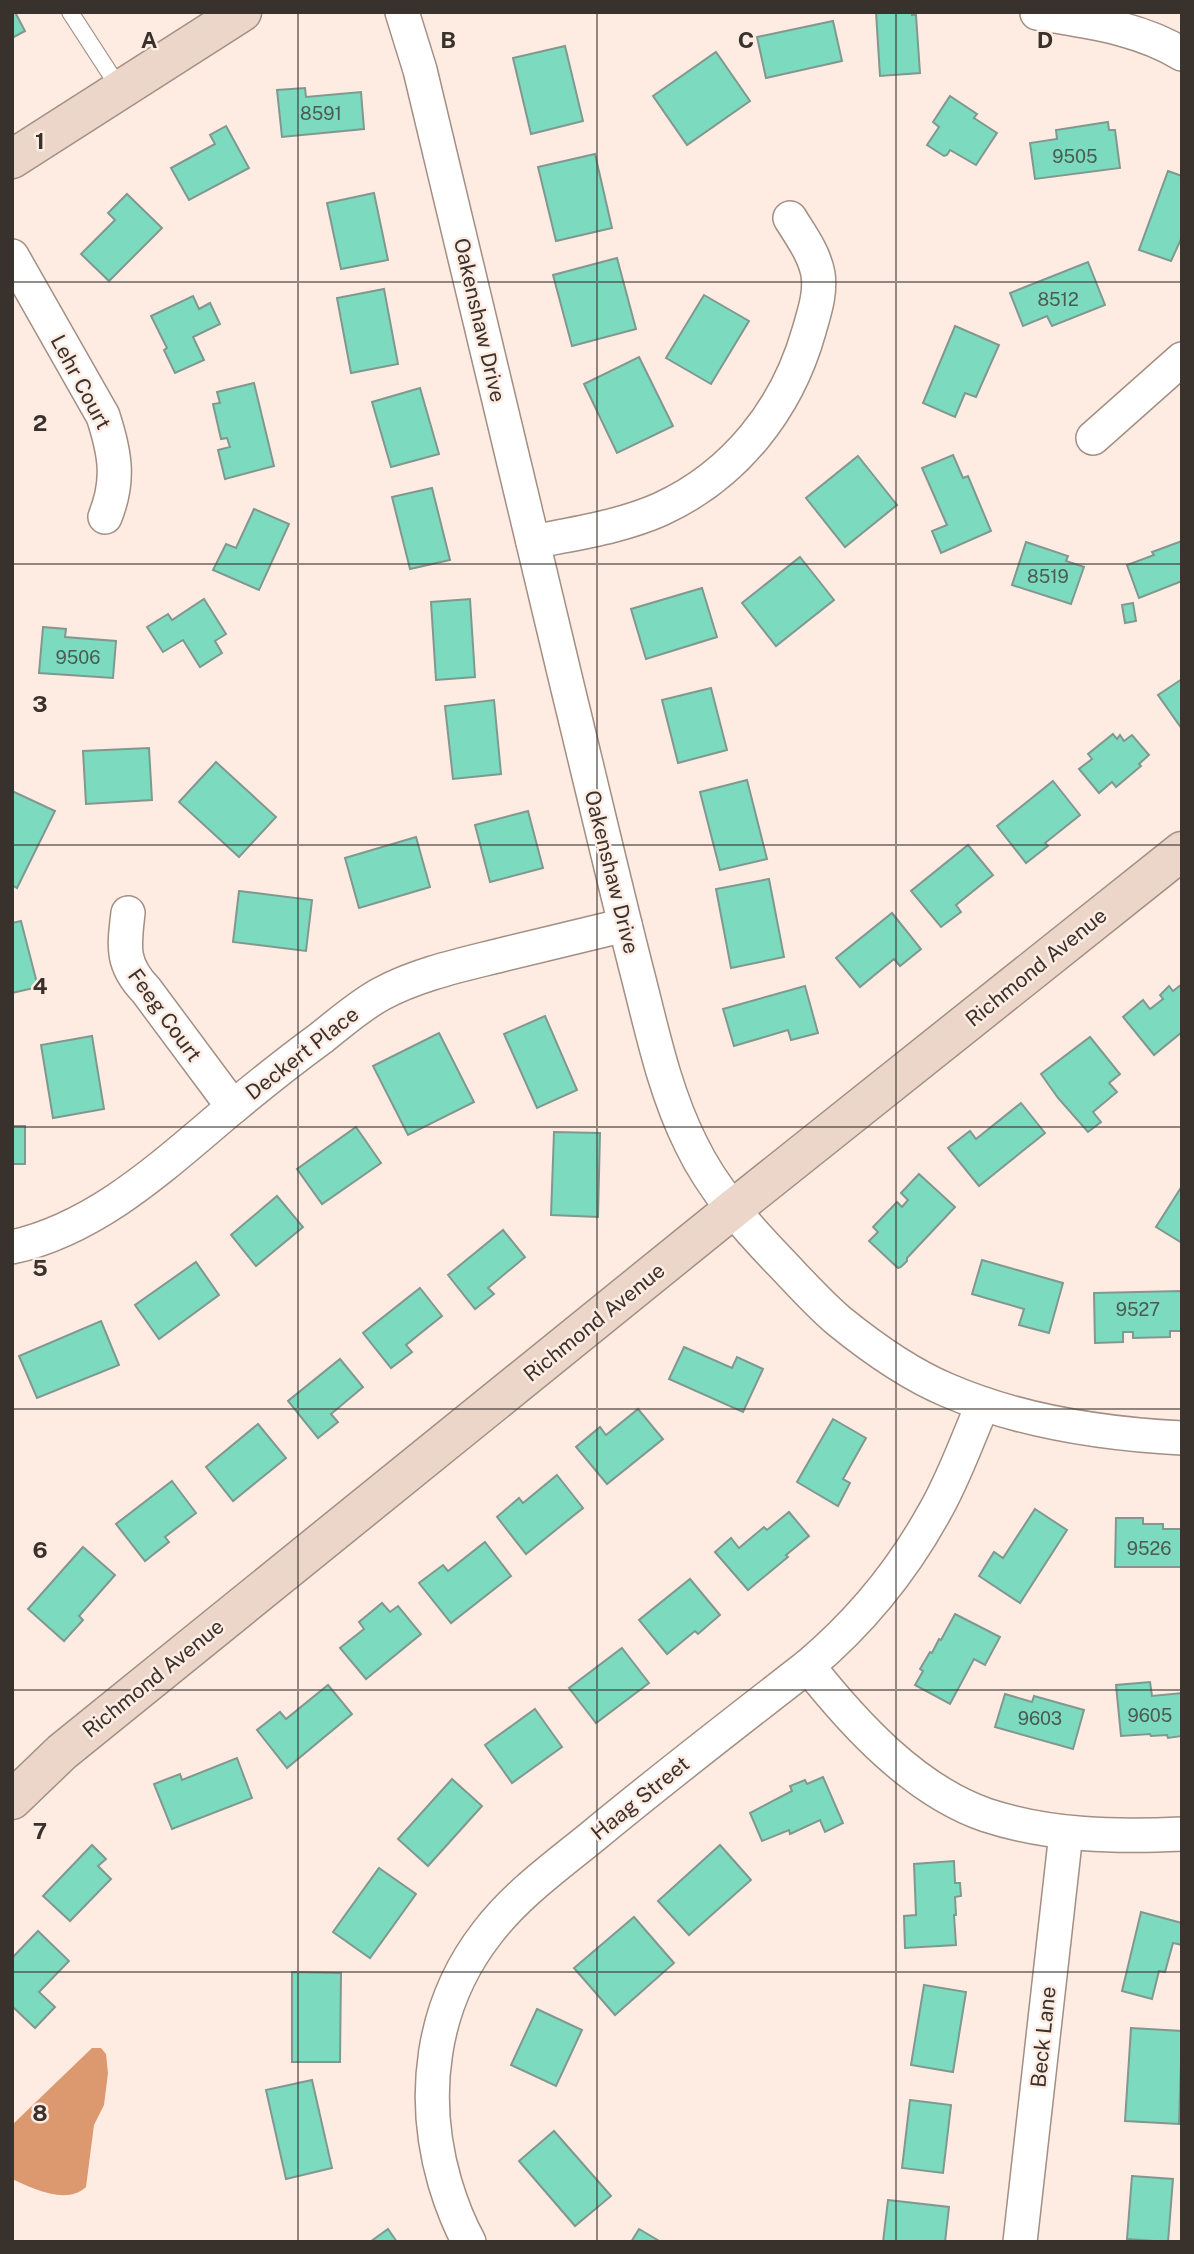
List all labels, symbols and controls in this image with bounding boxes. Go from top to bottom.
text: A [141,26,158,53]
text: B [440,26,456,53]
text: C [738,26,754,53]
text: D [1037,26,1053,53]
house number: 8591 [300,103,342,124]
text: 1 [35,127,45,154]
house number: 9505 [1052,146,1098,167]
street label: Oakenshaw Drive [449,236,511,404]
house number: 8512 [1037,289,1079,310]
street label: Lehr Court [46,330,116,434]
text: 2 [33,409,47,436]
house number: 8519 [1027,566,1069,587]
house number: 9506 [56,647,100,668]
text: 3 [32,690,48,717]
street label: Oakenshaw Drive [580,788,644,956]
street label: Richmond Avenue [960,902,1112,1032]
street label: Feeg Court [123,964,207,1066]
text: 4 [32,972,48,999]
street label: Deckert Place [240,1001,364,1105]
text: 5 [32,1254,48,1281]
street label: Richmond Avenue [518,1257,670,1387]
house number: 9527 [1116,1299,1160,1320]
text: 6 [32,1536,48,1563]
house number: 9526 [1127,1538,1171,1559]
street label: Richmond Avenue [77,1613,229,1743]
house number: 9605 [1128,1705,1172,1726]
house number: 9603 [1018,1708,1062,1729]
street label: Haag Street [586,1751,694,1845]
text: 7 [33,1817,47,1844]
street label: Beck Lane [1025,1985,1061,2089]
text: 8 [32,2099,48,2126]

